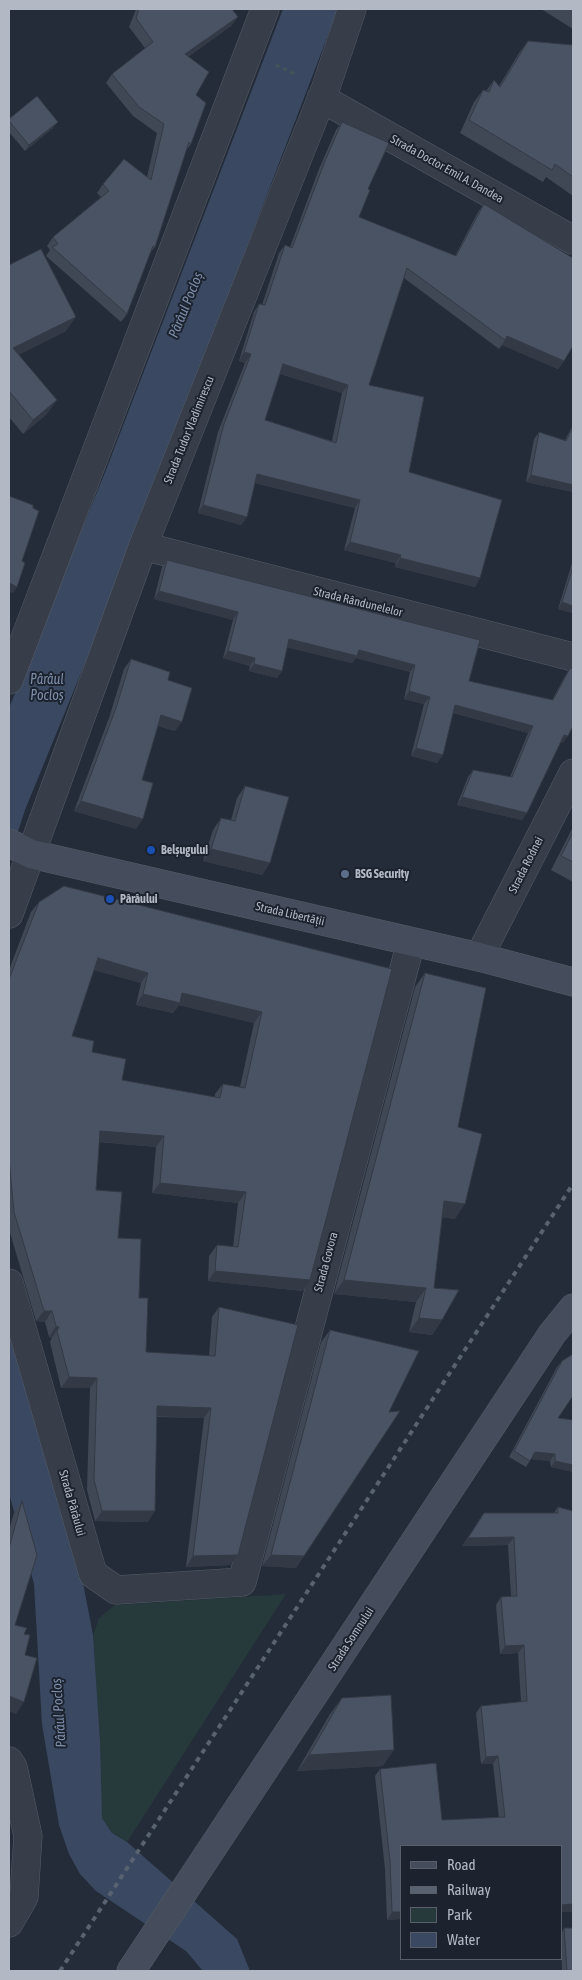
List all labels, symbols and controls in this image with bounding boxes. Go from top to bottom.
street label: Strada Doctor Emil A. Dandea [388,132,506,206]
water label: Pârâul Pocloș [165,270,207,340]
street label: Strada Tudor Vladimirescu [161,374,217,486]
street label: Strada Rândunelelor [312,584,404,620]
water label: Pârâul Pocloș [30,672,64,704]
street label: Strada Rodnei [506,834,546,896]
place label: Belșugului [161,843,208,857]
marker: Belșugului [145,844,157,856]
place label: BSG Security [355,867,409,881]
marker: BSG Security [339,868,351,880]
place label: Pârâului [120,892,158,906]
marker: Pârâului [104,893,116,905]
street label: Strada Libertății [254,899,326,929]
street label: Strada Govora [311,1230,341,1294]
street label: Strada Pârâului [56,1468,88,1538]
street label: Strada Somnului [325,1604,377,1674]
water label: Pârâul Pocloș [48,1678,70,1748]
legend [400,1845,562,1960]
text: Road [447,1856,476,1873]
text: Railway [447,1881,491,1898]
text: Park [447,1906,472,1923]
text: Water [447,1931,480,1948]

